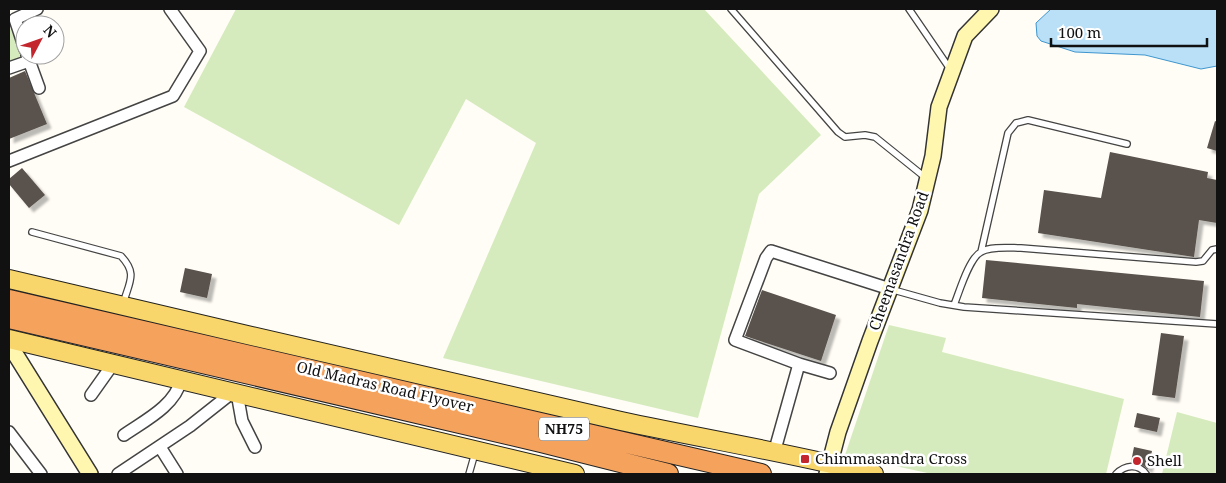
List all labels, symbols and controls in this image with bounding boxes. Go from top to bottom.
north arrow [15,15,65,65]
scale bar [1051,15,1207,47]
text: N [39,21,61,42]
text: 100 m [1058,22,1101,42]
street label: Cheemasandra Road [864,188,933,333]
street label: Old Madras Road Flyover [295,356,476,416]
road number: NH75 [539,418,589,440]
place label: Chimmasandra Cross [815,448,967,468]
place label: Shell [1147,450,1182,470]
marker: Chimmasandra Cross [799,453,811,465]
marker: Shell [1131,455,1143,467]

